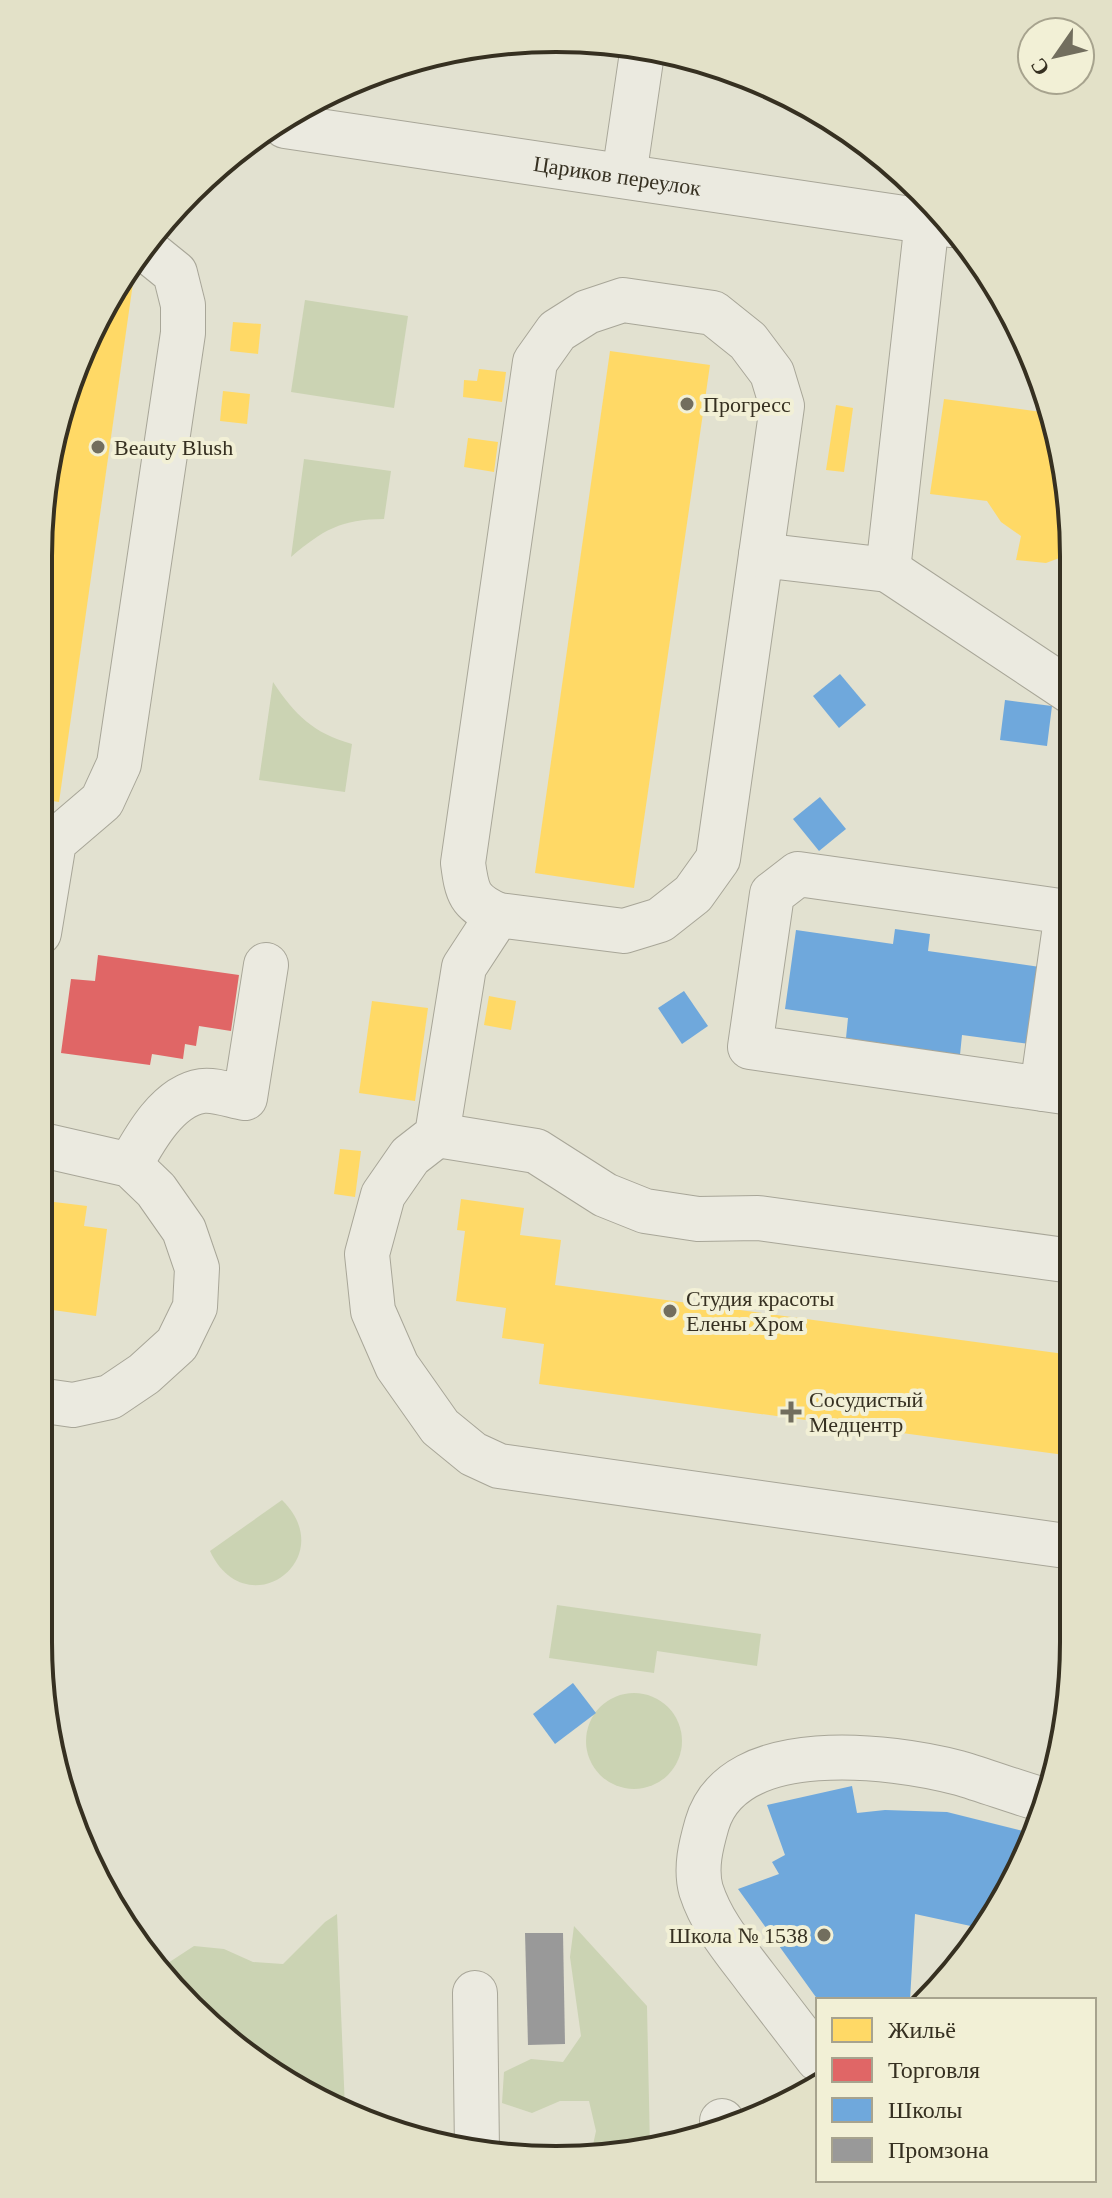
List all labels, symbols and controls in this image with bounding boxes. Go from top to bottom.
north arrow [1016,16,1096,96]
text: С [1025,53,1055,80]
street label: Цариков переулок [532,151,703,200]
place label: Прогресс [703,392,791,417]
marker: Прогресс [678,395,696,413]
place label: Beauty Blush [114,435,233,460]
marker: Beauty Blush [89,438,107,456]
place label: Студия красоты Елены Хром [686,1286,834,1336]
marker: Студия красоты Елены Хром [661,1302,679,1320]
place label: Сосудистый Медцентр [809,1387,923,1437]
marker: Сосудистый Медцентр [780,1401,802,1423]
place label: Школа № 1538 [669,1923,808,1948]
marker: Школа № 1538 [815,1926,833,1944]
legend [816,1998,1096,2182]
text: Жильё [888,2017,956,2043]
text: Торговля [888,2057,980,2083]
text: Школы [888,2097,962,2123]
text: Промзона [888,2137,989,2163]

